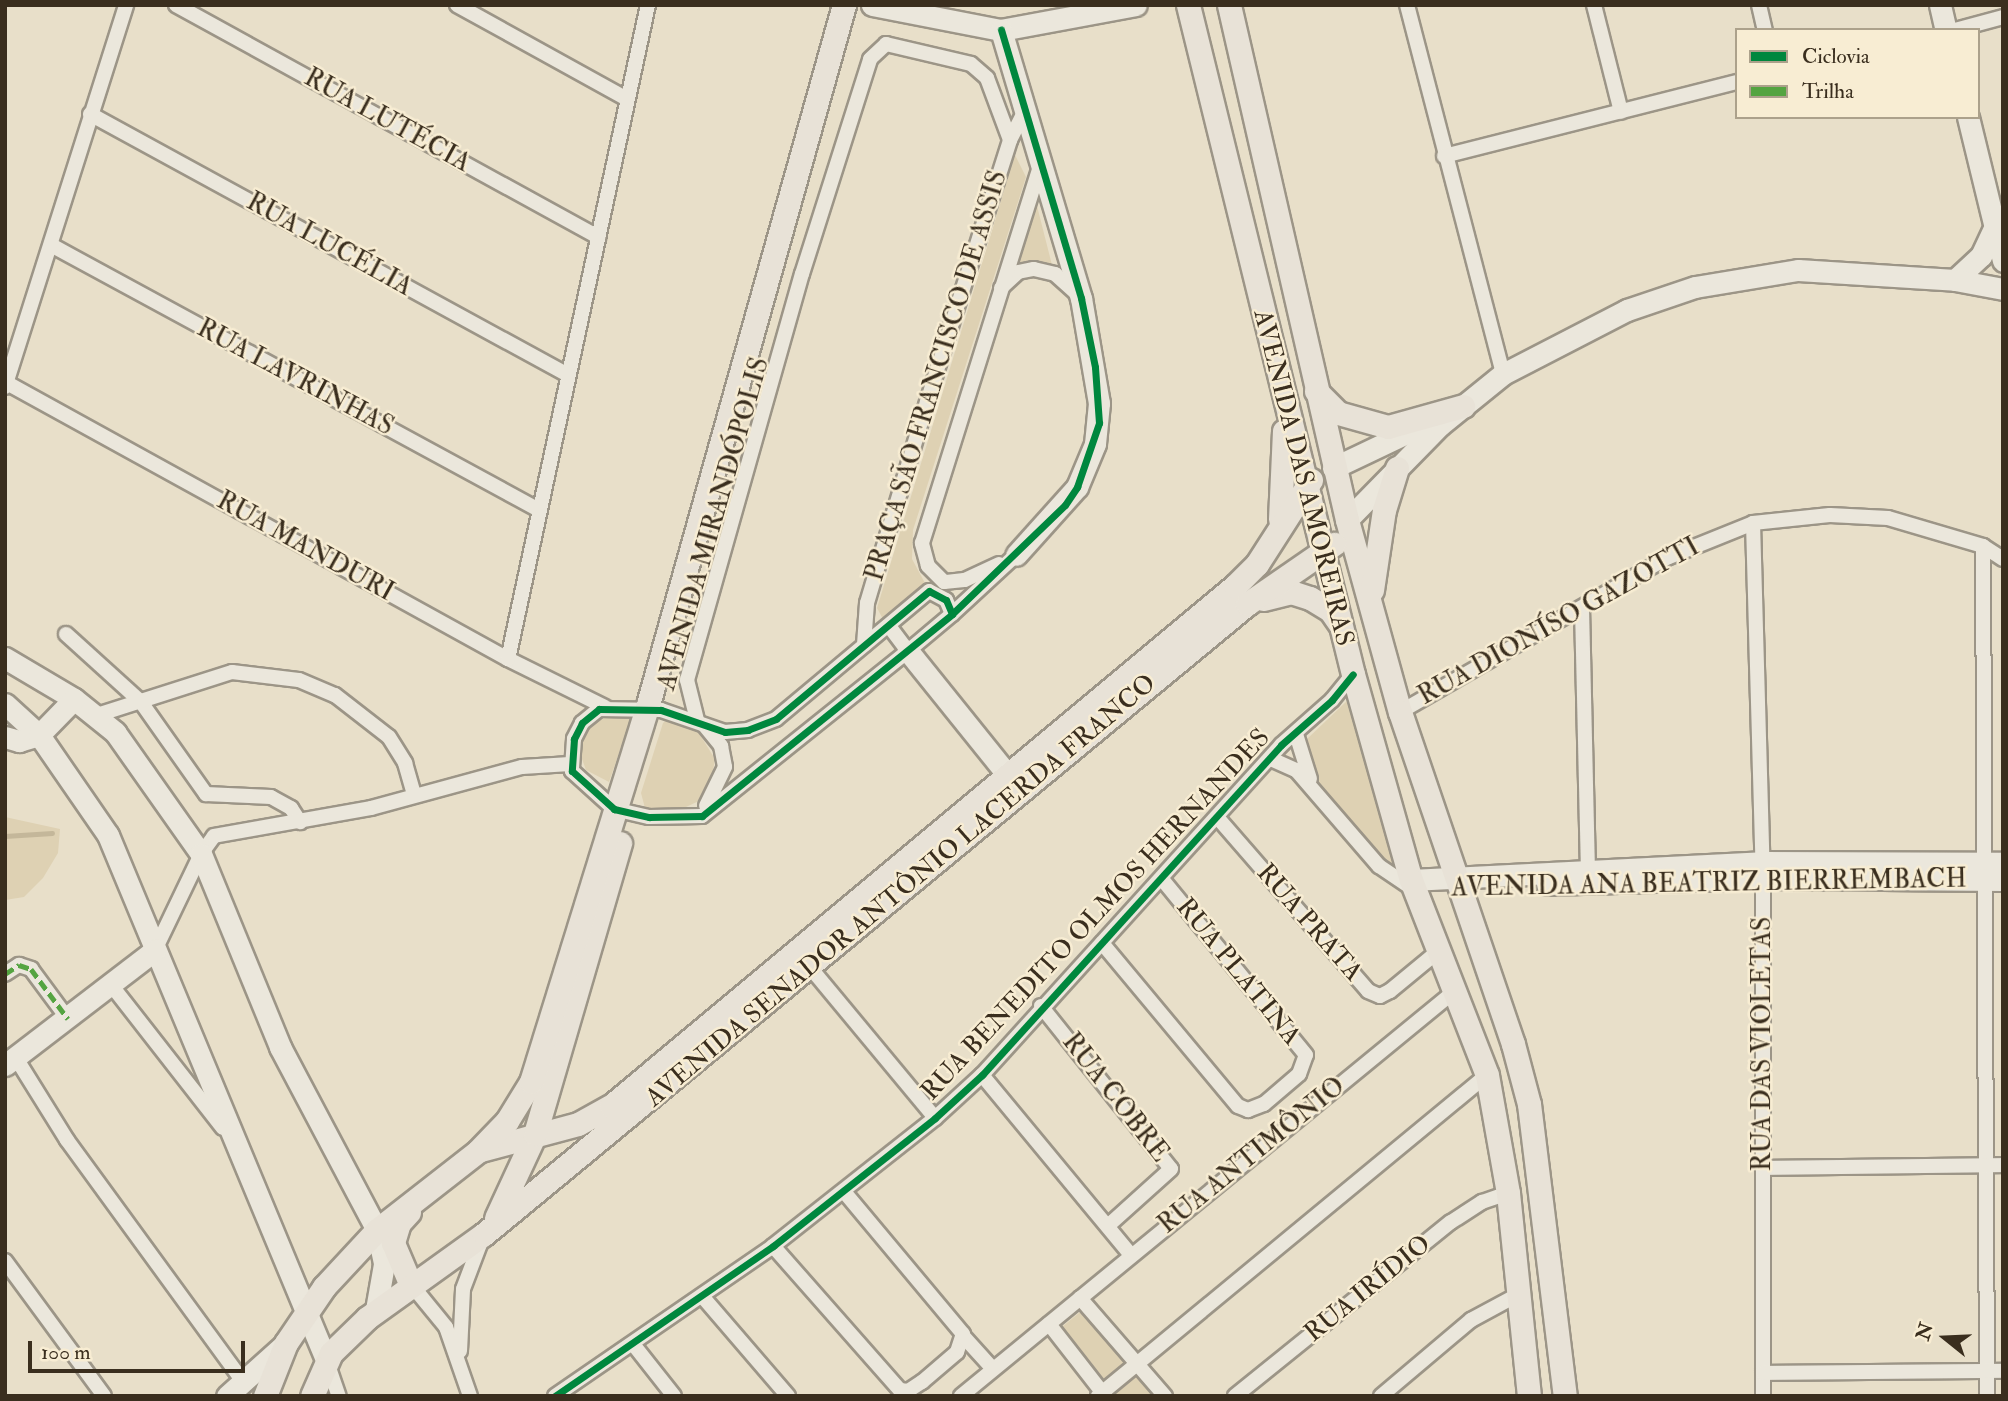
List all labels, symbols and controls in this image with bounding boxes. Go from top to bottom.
legend [1735,28,1980,119]
text: Ciclovia [1802,43,1870,70]
street label: RUA LUTÉCIA [298,62,476,180]
text: Trilha [1802,78,1854,105]
street label: PRAÇA SÃO FRANCISCO DE ASSIS [860,167,1014,585]
street label: RUA LUCÉLIA [241,187,417,303]
street label: AVENIDA DAS AMOREIRAS [1246,307,1360,649]
street label: RUA LAVRINHAS [191,313,399,443]
street label: AVENIDA MIRANDÓPOLIS [652,354,776,694]
street label: RUA MANDURI [211,485,399,609]
street label: RUA DIONÍSO GAZOTTI [1413,532,1705,712]
street label: AVENIDA SENADOR ANTÔNIO LACERDA FRANCO [639,668,1163,1114]
street label: RUA BENEDITO OLMOS HERNANDES [915,723,1277,1107]
street label: RUA PRATA [1250,858,1368,988]
street label: AVENIDA ANA BEATRIZ BIERREMBACH [1451,864,1967,904]
street label: RUA PLATINA [1169,892,1307,1052]
street label: RUA DAS VIOLETAS [1747,917,1779,1171]
street label: RUA COBRE [1055,1027,1175,1169]
street label: RUA ANTIMÔNIO [1152,1071,1352,1241]
street label: RUA IRÍDIO [1299,1229,1437,1349]
north arrow [1910,1303,1980,1373]
text: N [1911,1320,1939,1343]
scale bar [32,1328,248,1372]
text: 100 m [41,1339,91,1366]

